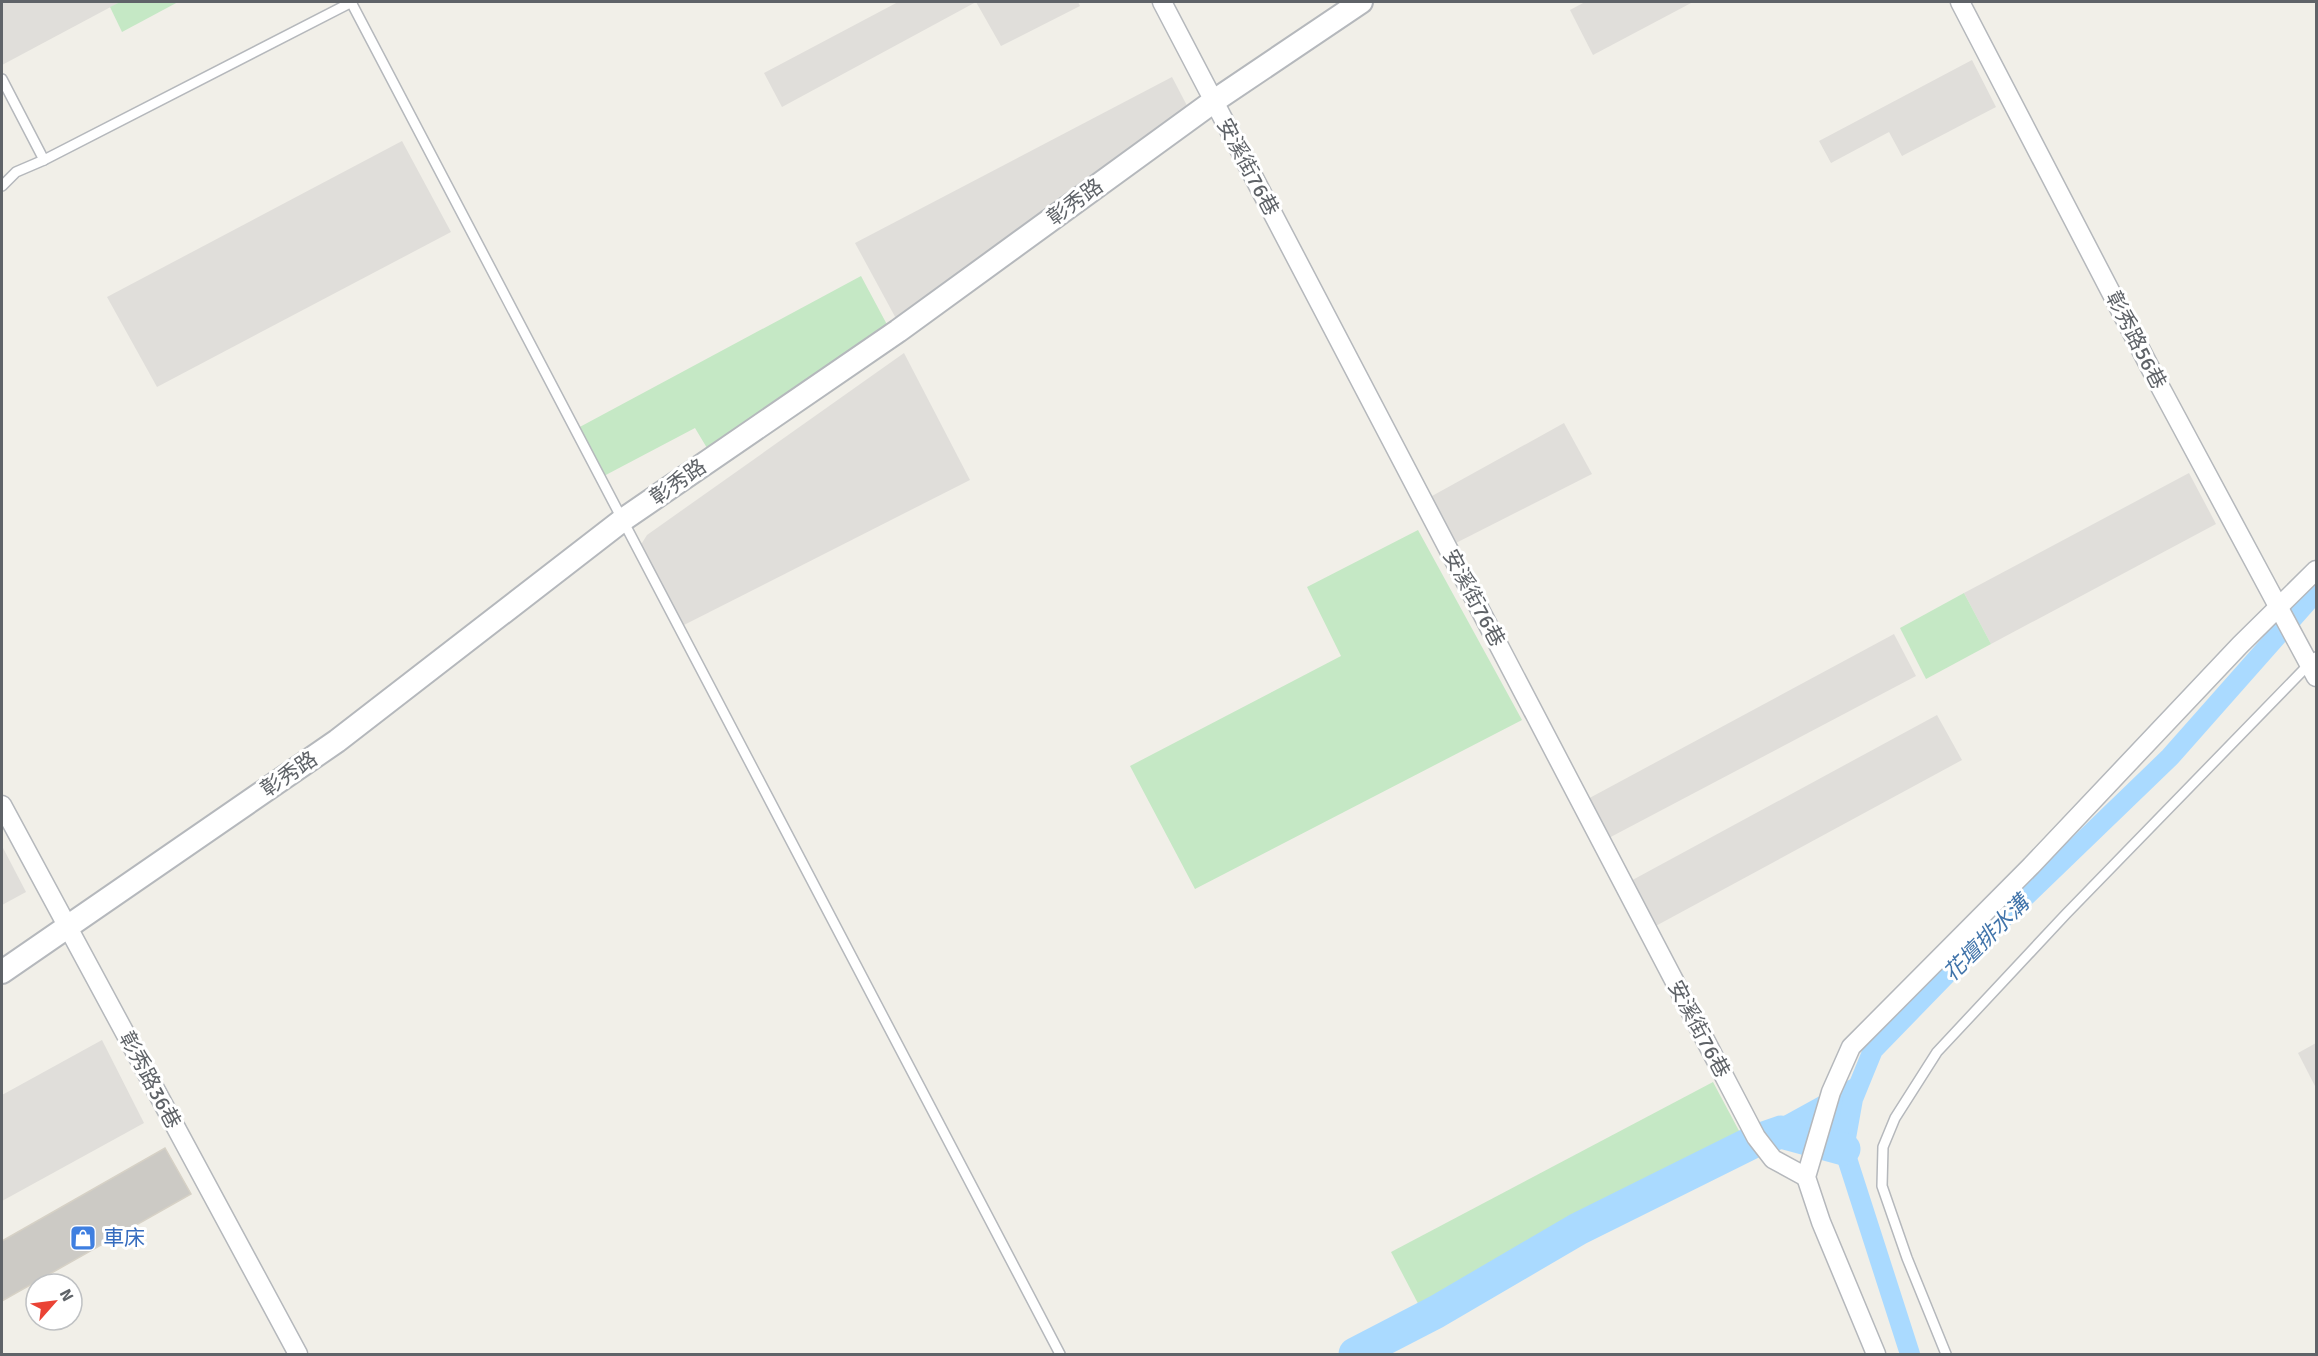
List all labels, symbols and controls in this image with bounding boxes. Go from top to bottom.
street label: 安溪街76巷 [1211,114,1285,220]
street label: 彰秀路 [1042,173,1108,231]
street label: 彰秀路56巷 [2100,287,2172,393]
street label: 彰秀路 [645,453,711,511]
street label: 安溪街76巷 [1437,545,1511,651]
street label: 彰秀路 [256,746,322,802]
water label: 花壇排水溝 [1938,887,2037,986]
street label: 安溪街76巷 [1662,976,1736,1082]
street label: 彰秀路36巷 [113,1027,187,1133]
shop icon: 車床 [68,1223,98,1253]
place label: 車床 [103,1225,145,1251]
north arrow [24,1272,84,1332]
text: N [55,1286,78,1305]

